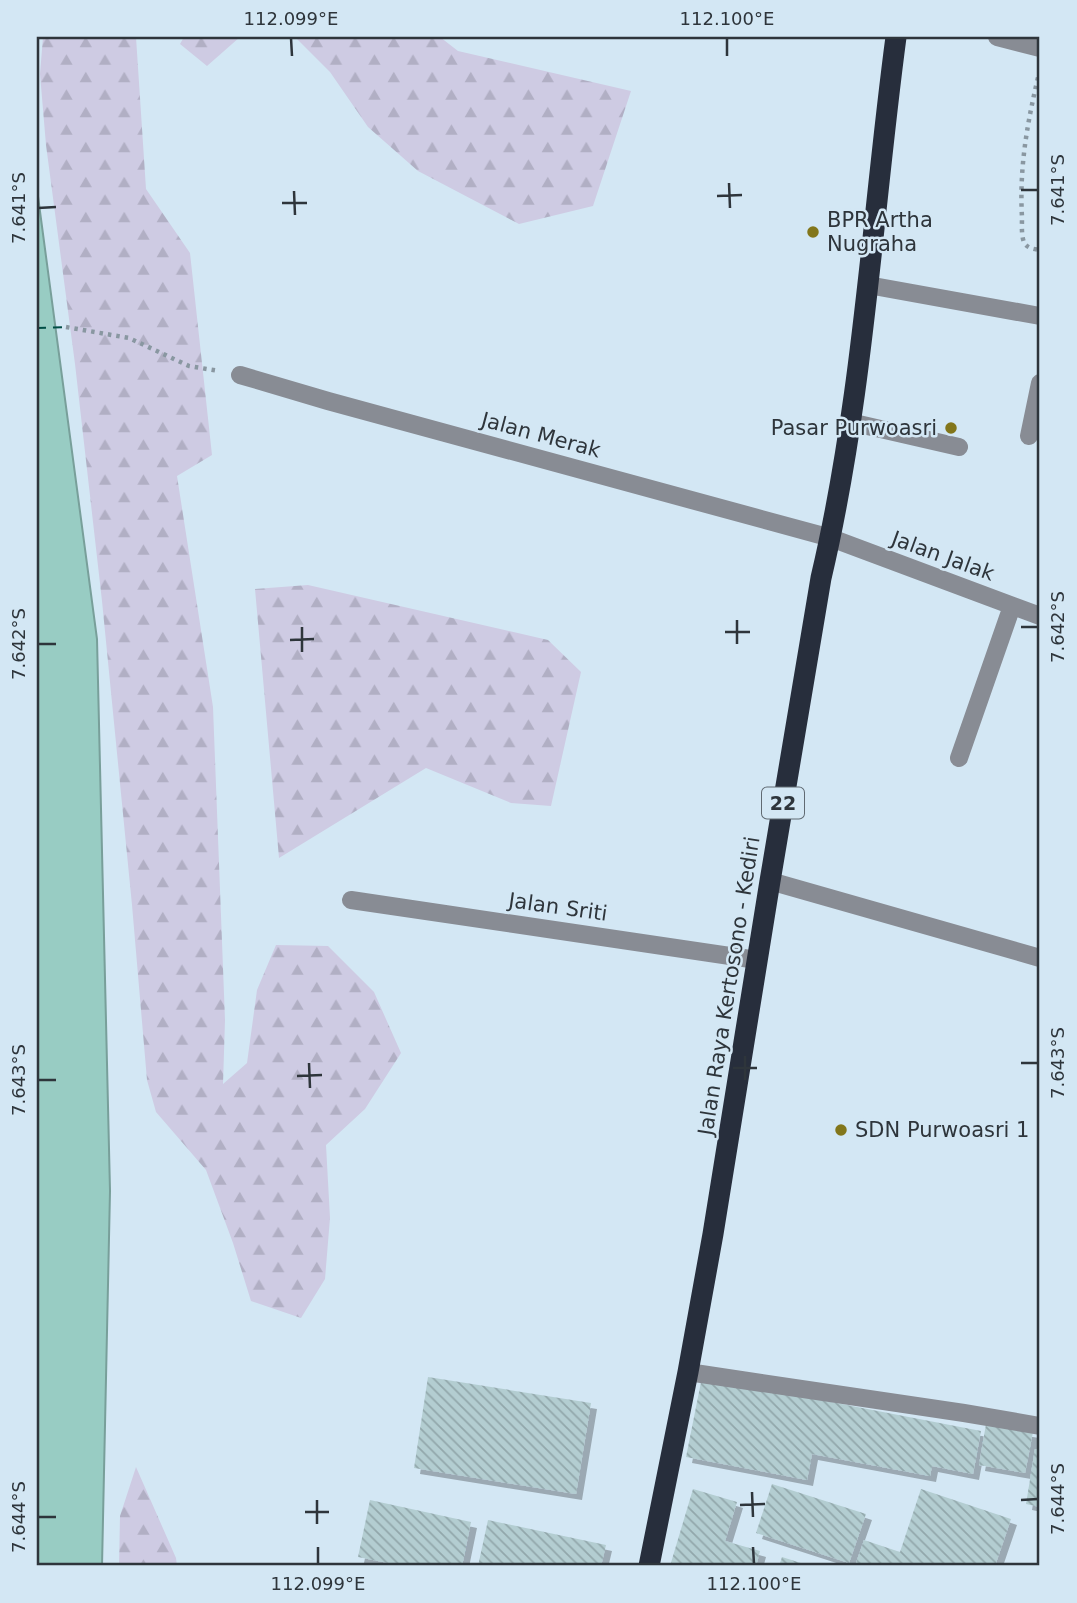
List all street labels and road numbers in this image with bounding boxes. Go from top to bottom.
street label: Jalan Merak [477,407,604,463]
street label: Jalan Jalak [886,526,998,586]
road number: 22 [762,788,804,818]
street label: Jalan Raya Kertosono - Kediri [693,835,764,1139]
street label: Jalan Sriti [505,888,609,926]

